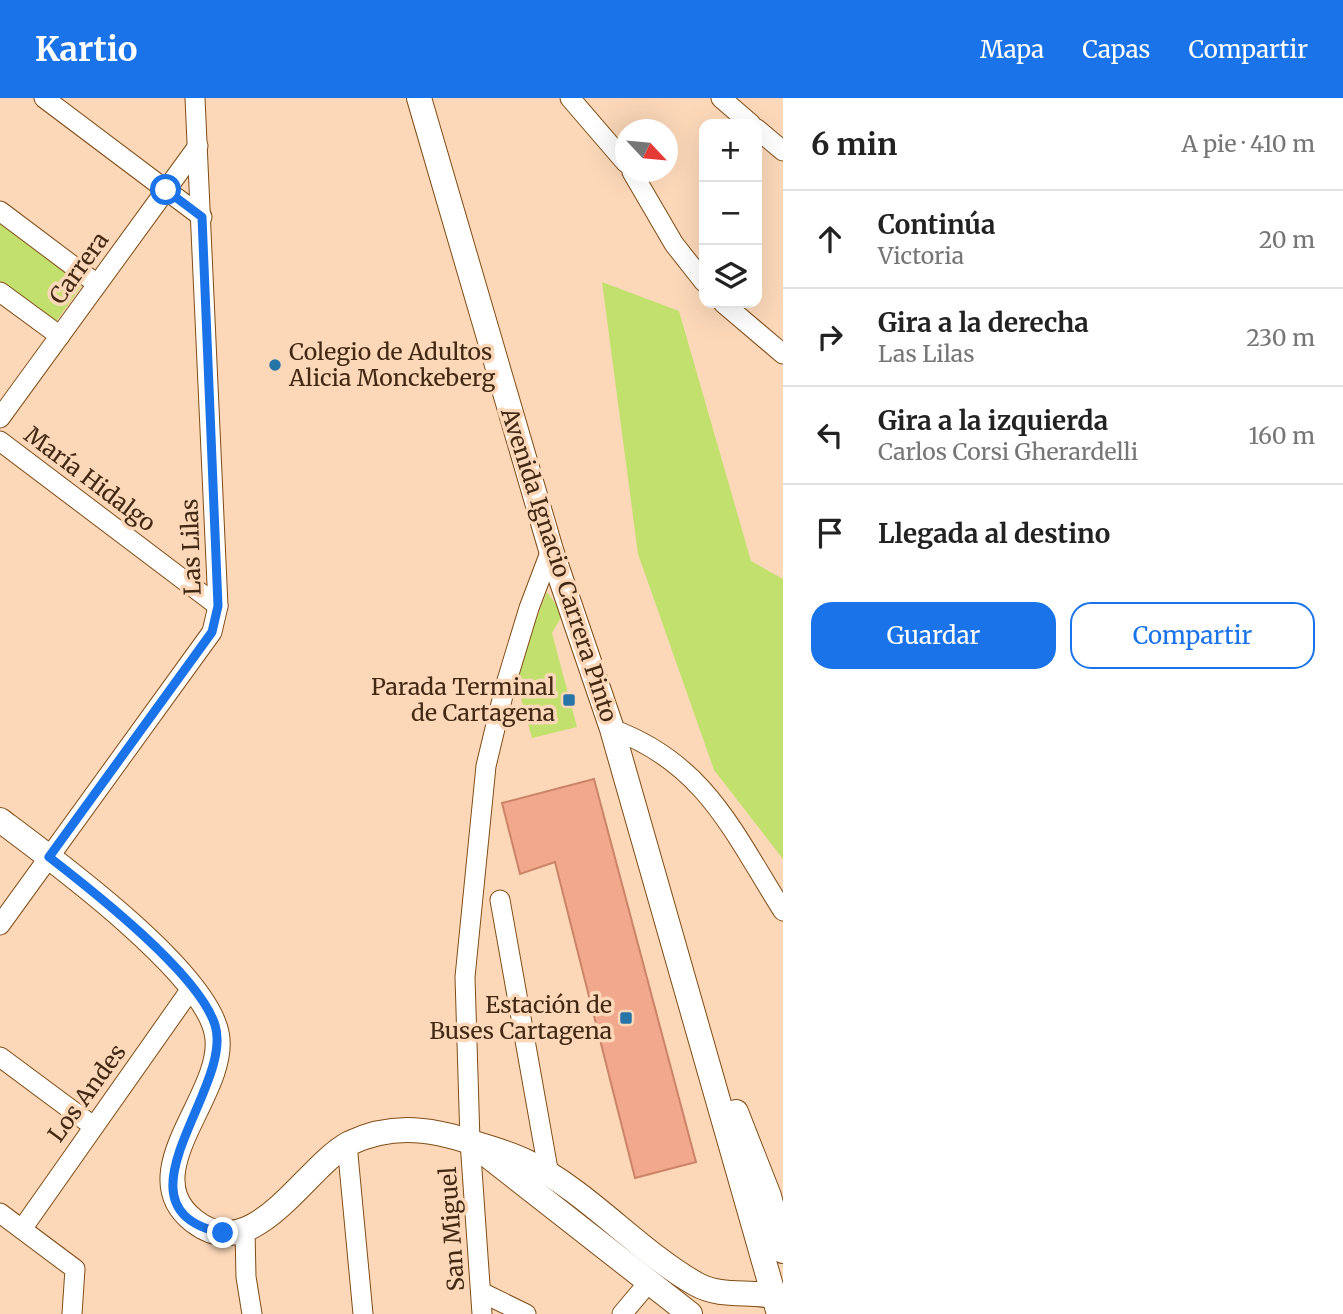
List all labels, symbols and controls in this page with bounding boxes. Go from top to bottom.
text: Kartio [35,29,138,70]
text: Mapa [980,34,1044,65]
text: Capas [1082,34,1150,65]
text: Compartir [1188,34,1308,65]
north arrow [615,119,678,182]
map controls [699,119,762,308]
button: + [699,119,762,182]
text: 6 min [811,125,897,163]
text: A pie · 410 m [1181,129,1315,158]
route start [150,174,181,205]
button: − [699,182,762,245]
text: Continúa [878,208,996,241]
icon: ahead [811,220,849,258]
text: 20 m [1259,225,1315,254]
street label: Carrera [43,226,114,309]
text: Victoria [878,241,964,270]
button: layers [699,245,762,308]
text: Gira a la derecha [878,306,1089,339]
icon: right [811,318,849,356]
text: 230 m [1246,323,1315,352]
place label: Colegio de Adultos Alicia Monckeberg [288,337,495,392]
text: Las Lilas [878,339,974,368]
marker: Colegio de Adultos Alicia Monckeberg [267,357,283,373]
street label: Avenida Ignacio Carrera Pinto [495,403,624,725]
text: Gira a la izquierda [878,404,1108,437]
icon: left [811,416,849,454]
street label: María Hidalgo [19,420,162,537]
text: 160 m [1249,421,1315,450]
text: Carlos Corsi Gherardelli [878,437,1138,466]
street label: Las Lilas [174,498,207,596]
icon: arrive [811,514,849,552]
text: Llegada al destino [878,517,1110,550]
button: Guardar [811,602,1056,669]
button: Compartir [1070,602,1315,669]
place label: Parada Terminal de Cartagena [371,672,555,727]
marker: Parada Terminal de Cartagena [561,692,577,708]
place label: Estación de Buses Cartagena [429,990,612,1045]
marker: Estación de Buses Cartagena [618,1010,634,1026]
street label: Los Andes [41,1038,132,1147]
street label: San Miguel [433,1166,470,1292]
route end [207,1217,238,1248]

